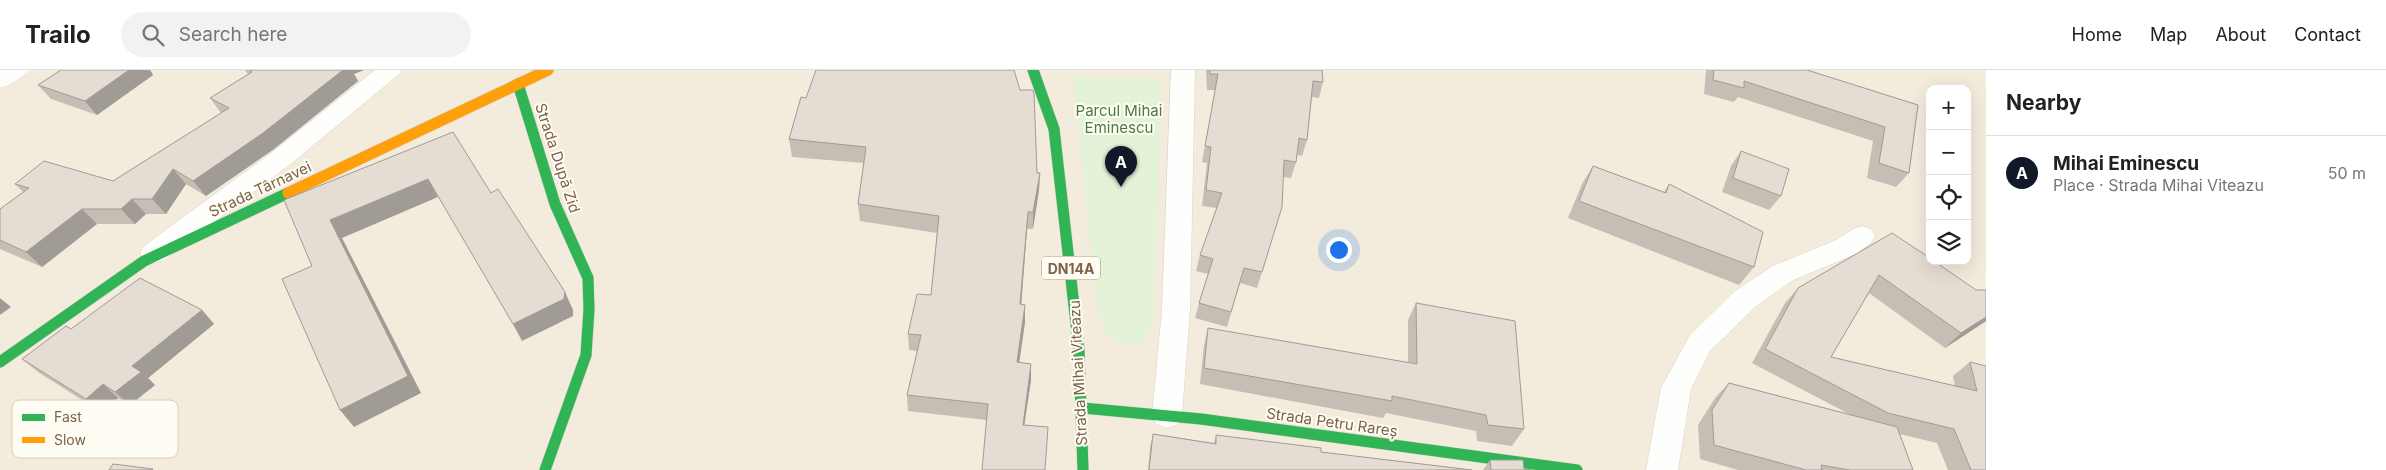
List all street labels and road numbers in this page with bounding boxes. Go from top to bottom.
street label: Strada După Zid [531,101,585,215]
street label: Strada Târnavei [206,157,314,221]
road number: DN14A [1042,257,1100,280]
street label: Strada Mihai Viteazu [1065,300,1091,446]
street label: Strada Petru Rareș [1265,403,1399,441]

